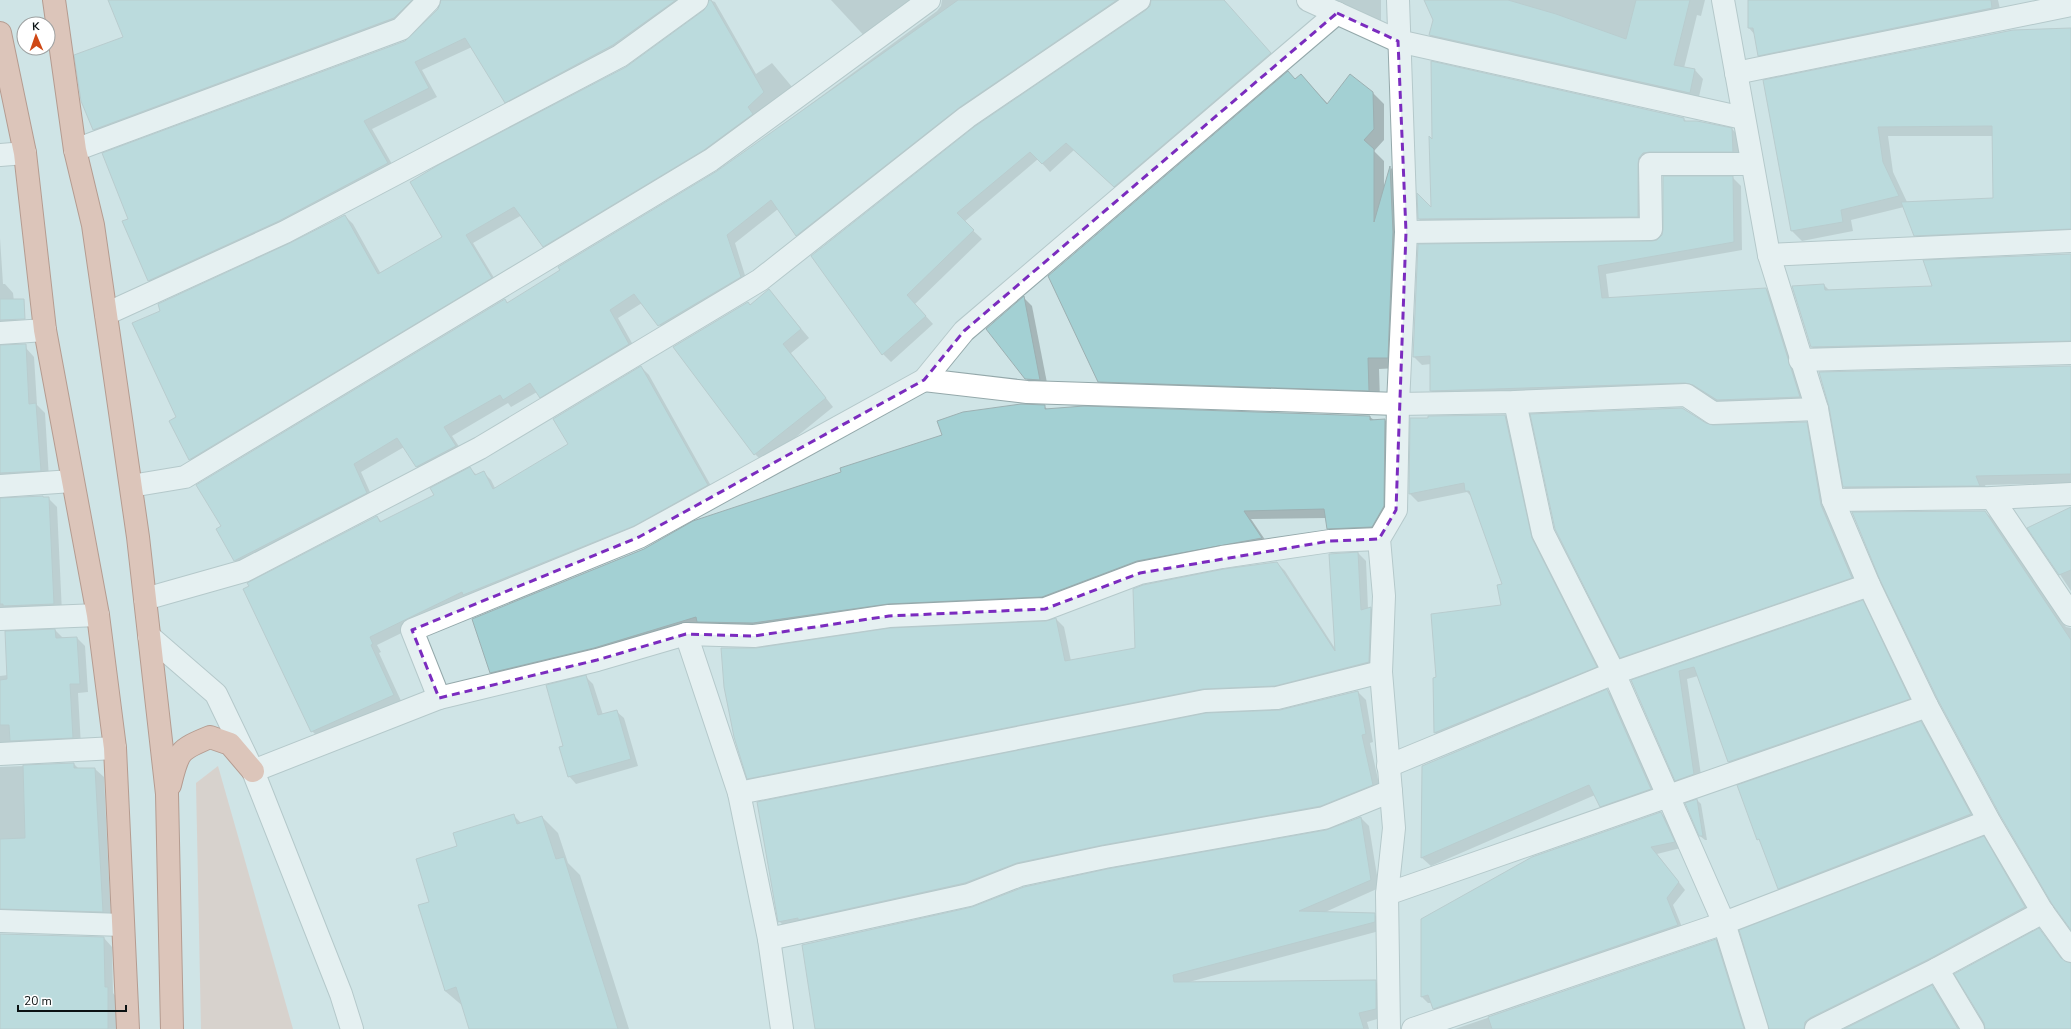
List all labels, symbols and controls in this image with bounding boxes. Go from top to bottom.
north arrow [16,16,56,56]
text: K [32,19,40,34]
scale bar [18,987,126,1013]
text: 20 m [24,993,52,1009]

